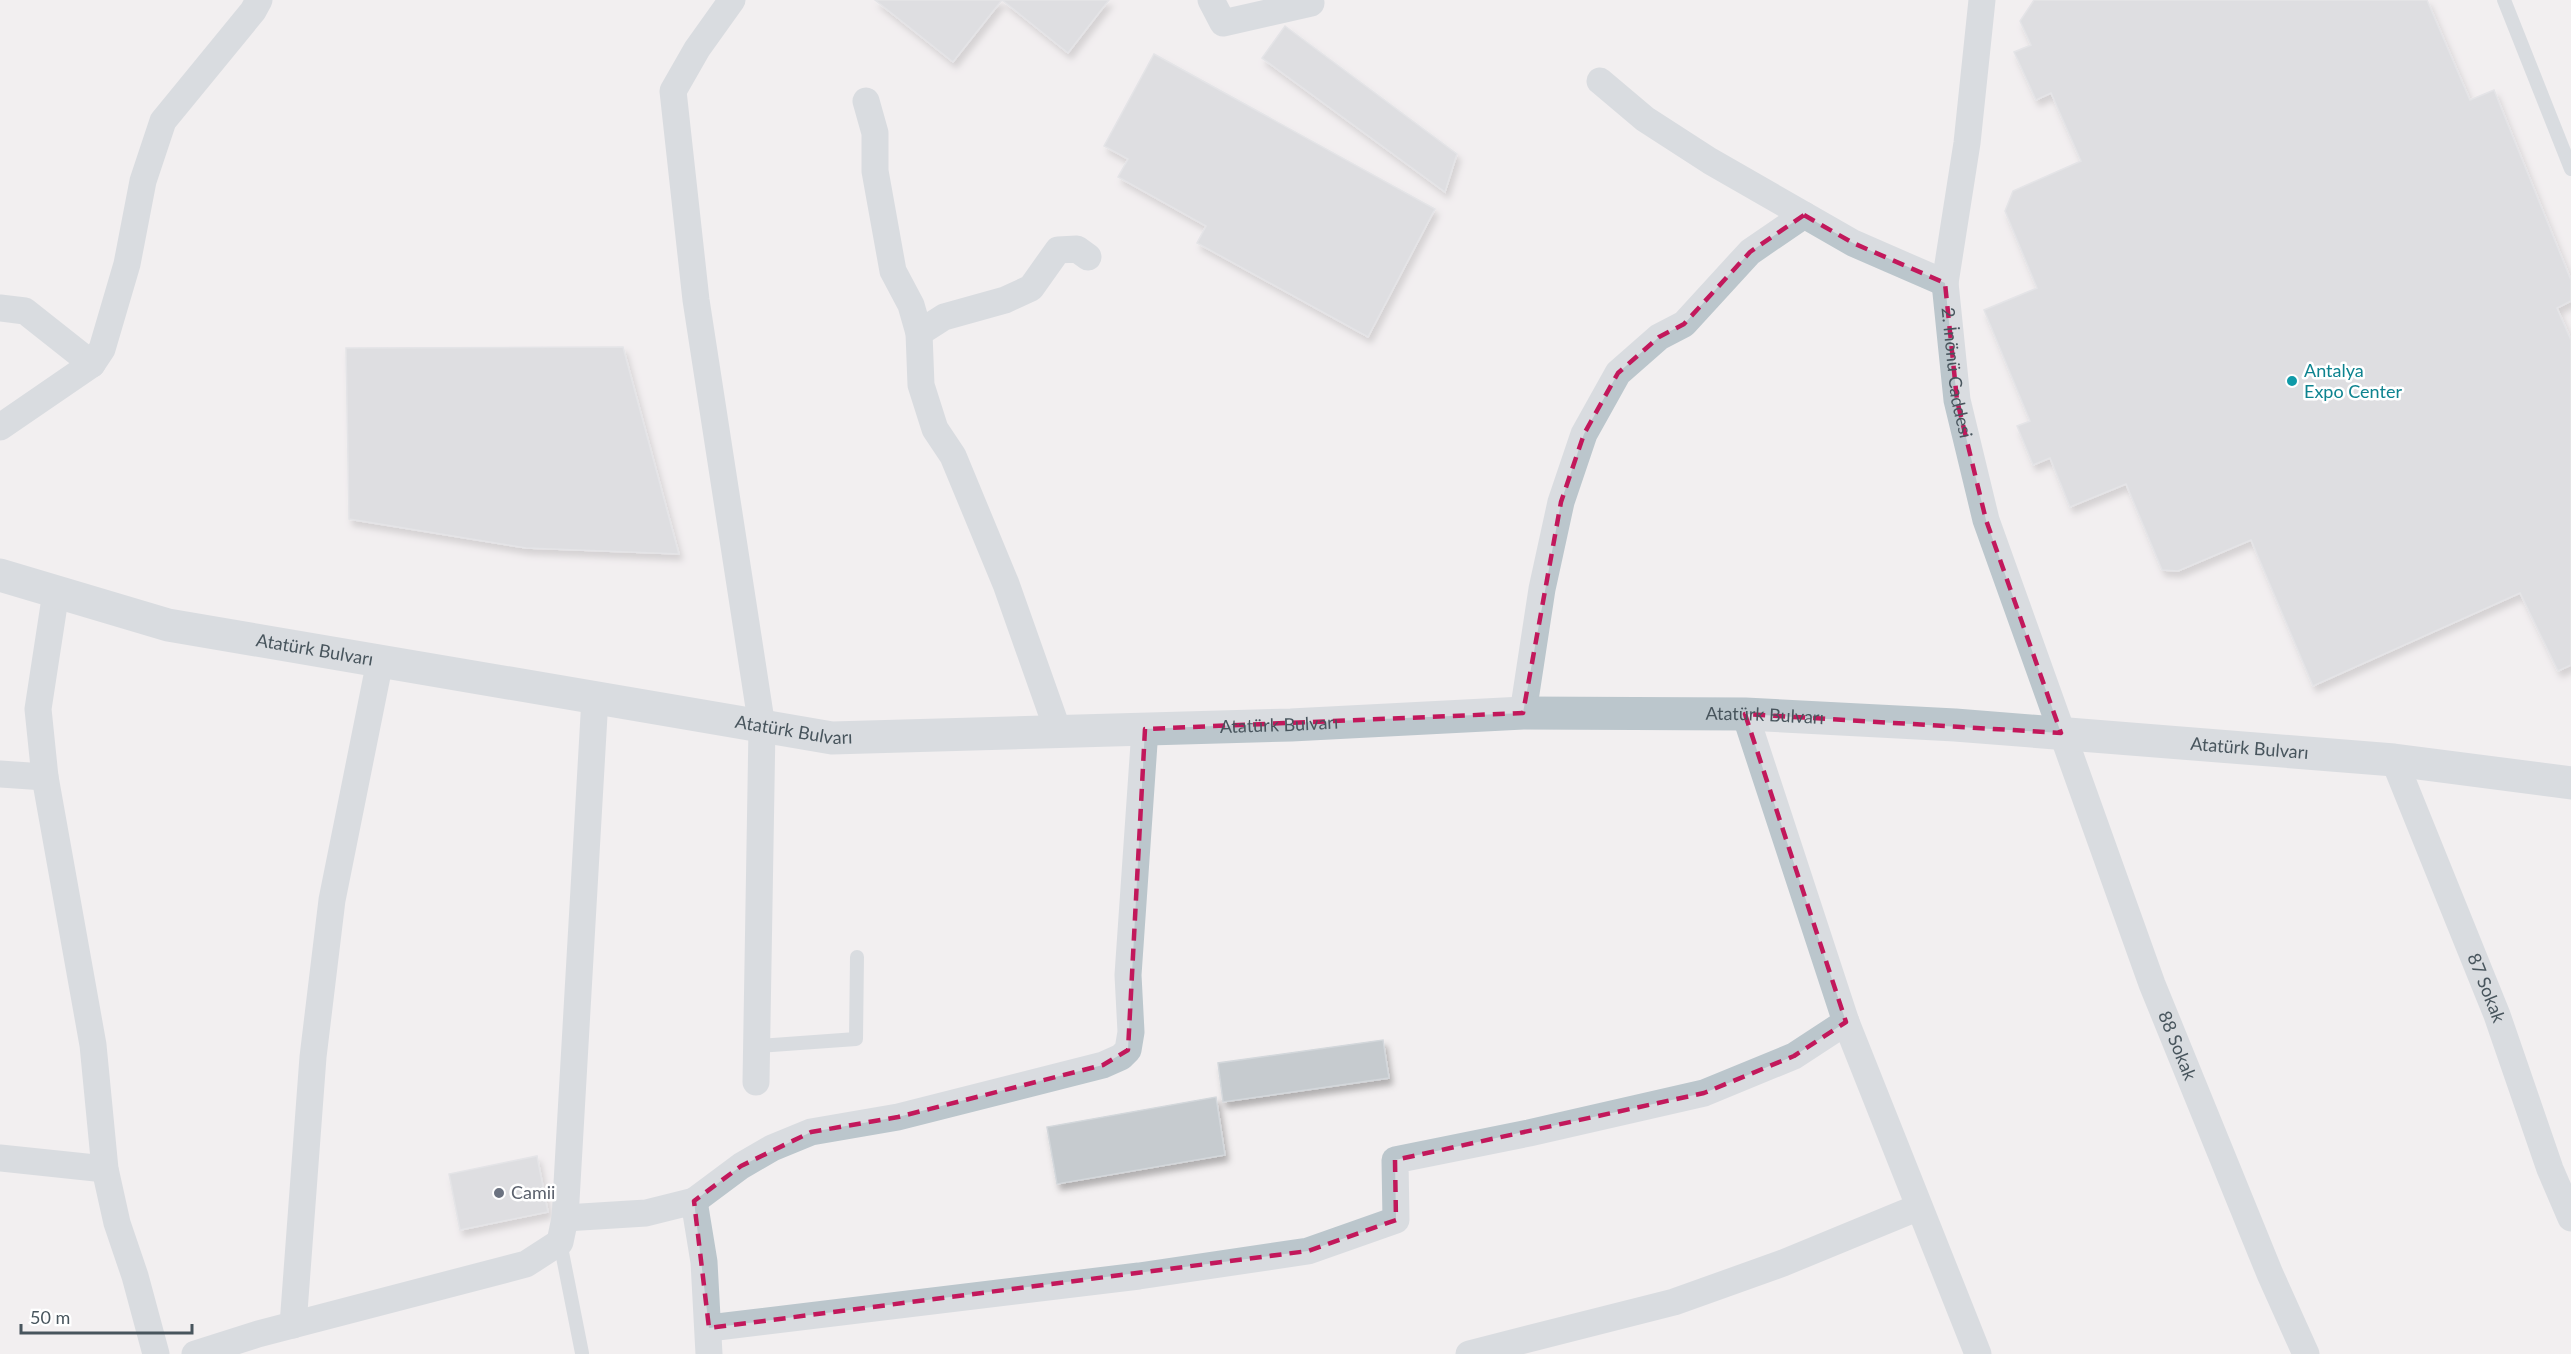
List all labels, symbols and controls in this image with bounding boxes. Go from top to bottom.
street label: 2. İnönü Caddesi [1938,306,1978,440]
place label: Antalya Expo Center [2304,359,2402,402]
marker: Antalya Expo Center [2285,374,2299,388]
street label: Atatürk Bulvarı [255,628,375,670]
street label: Atatürk Bulvarı [1705,702,1824,728]
street label: Atatürk Bulvarı [734,710,853,748]
street label: Atatürk Bulvarı [1219,711,1339,737]
street label: Atatürk Bulvarı [2190,732,2309,763]
street label: 87 Sokak [2463,950,2511,1026]
street label: 88 Sokak [2154,1008,2202,1084]
place label: Camii [511,1181,555,1203]
marker: Camii [492,1186,506,1200]
scale bar [21,1297,192,1335]
text: 50 m [30,1306,70,1328]

